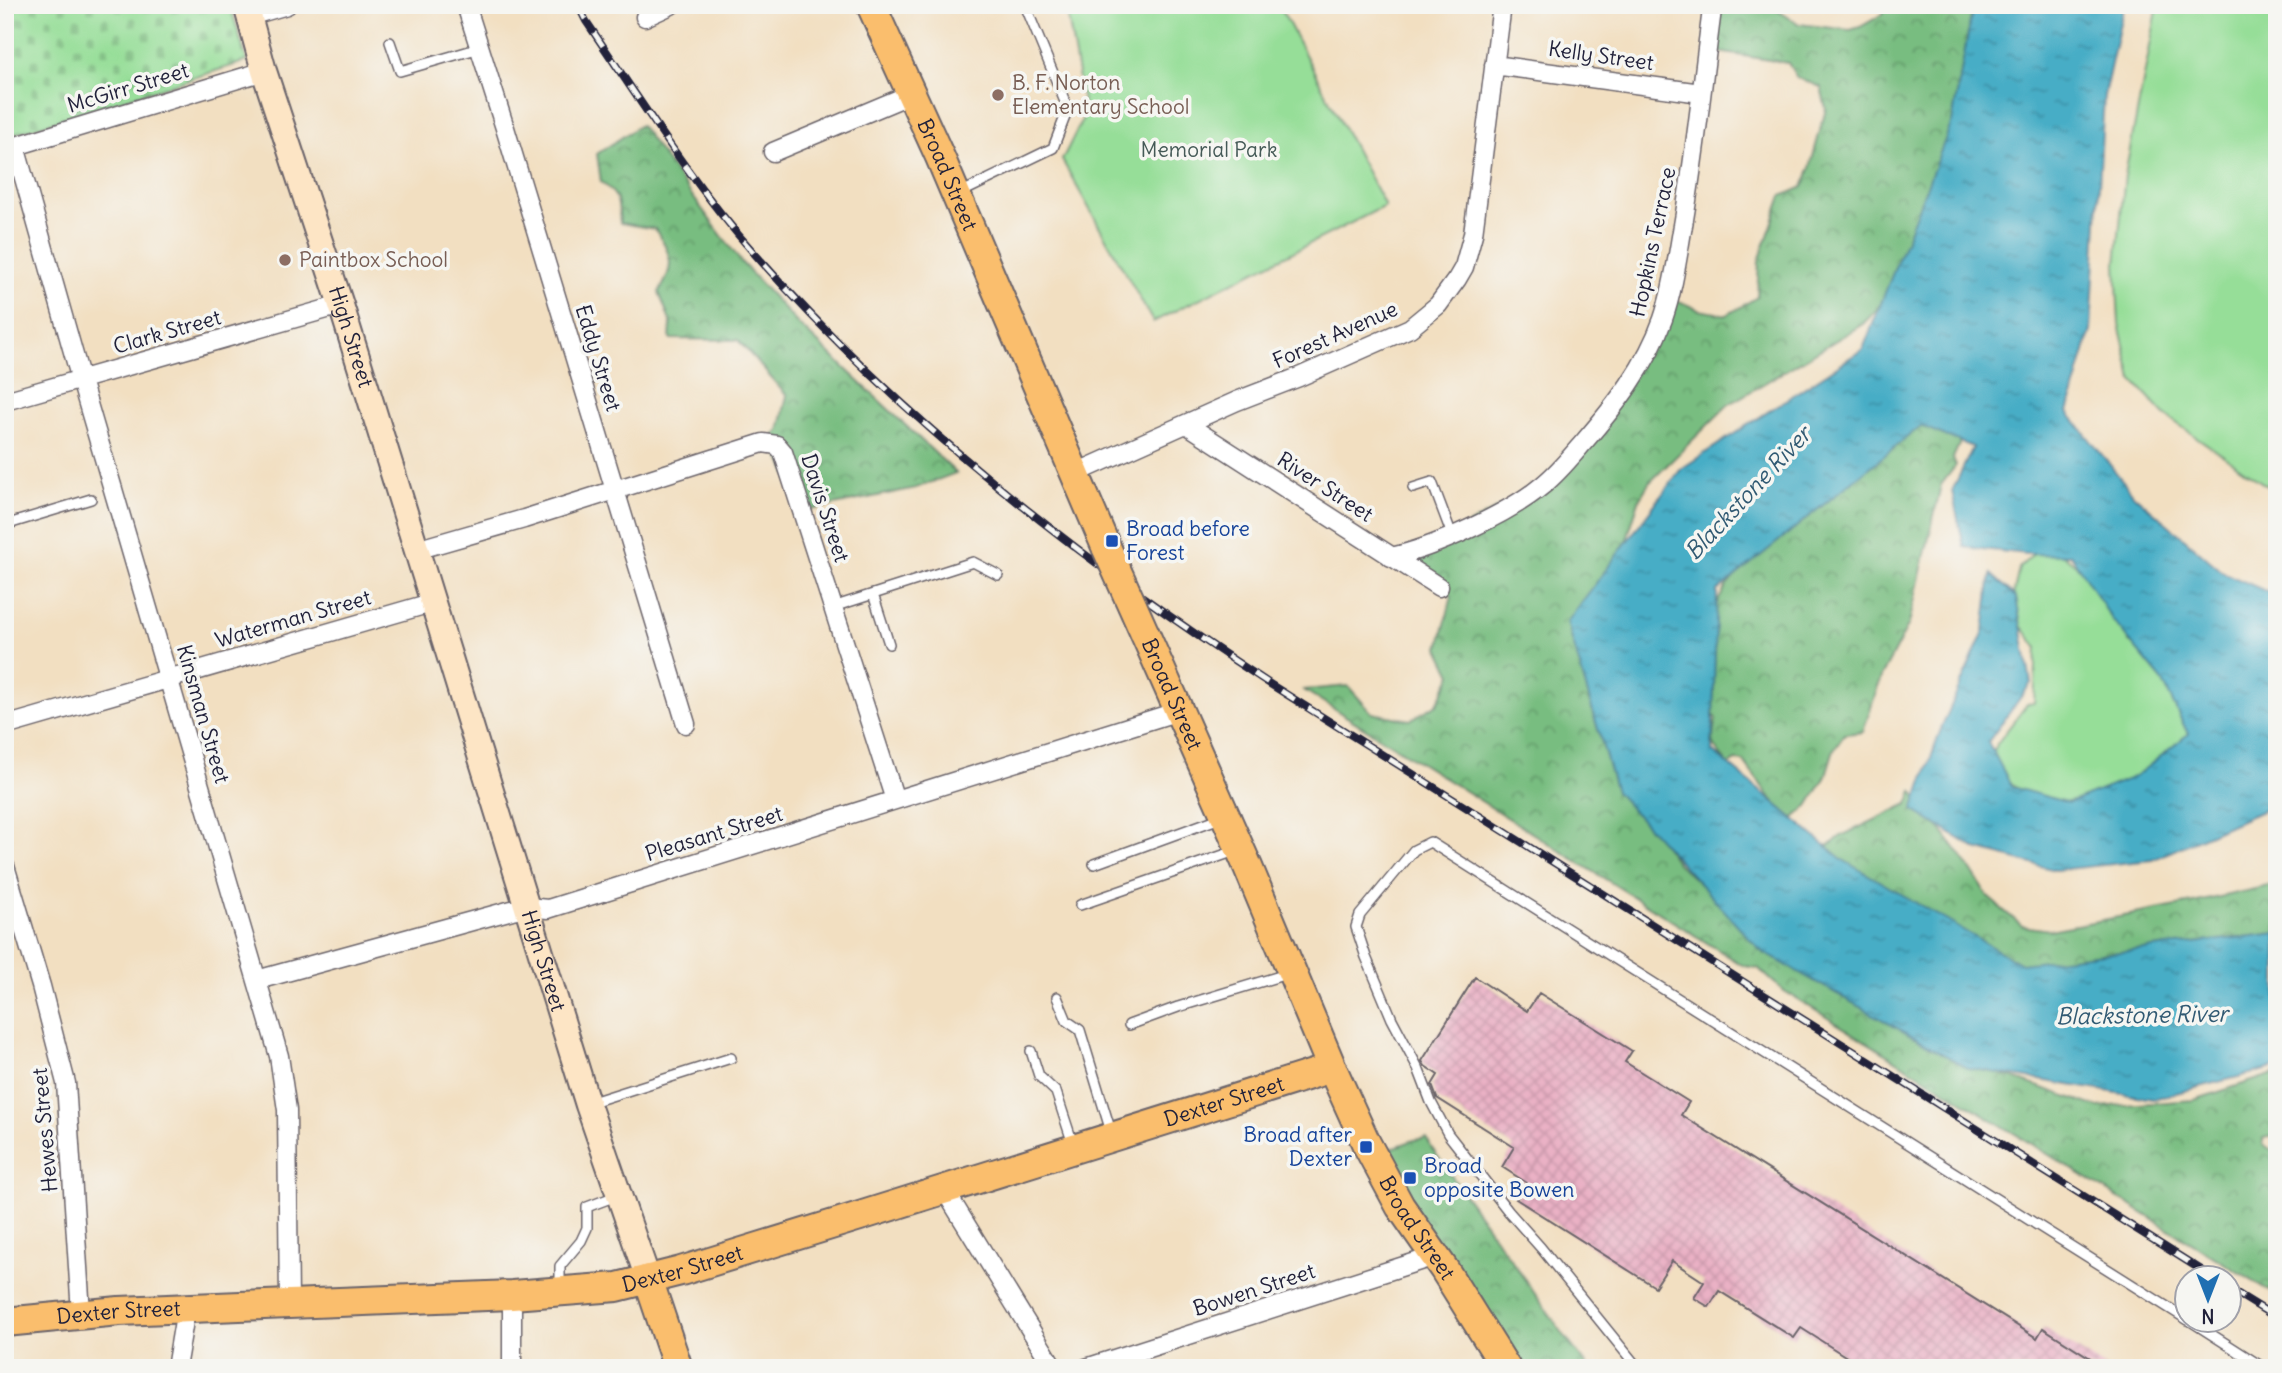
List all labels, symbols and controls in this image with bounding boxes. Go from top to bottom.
street label: Kelly Street [1547,35,1656,76]
street label: McGirr Street [64,56,192,119]
place label: B. F. Norton Elementary School [1012,69,1189,120]
marker: B. F. Norton Elementary School [990,87,1006,103]
street label: Broad Street [911,114,984,235]
park label: Memorial Park [1141,136,1277,163]
street label: Hopkins Terrace [1623,165,1682,319]
place label: Paintbox School [299,246,448,273]
marker: Paintbox School [277,252,293,268]
street label: High Street [323,282,380,391]
street label: Forest Avenue [1268,295,1402,374]
street label: Eddy Street [570,301,627,414]
street label: Clark Street [110,303,224,360]
water label: Blackstone River [1678,418,1819,565]
street label: River Street [1272,446,1378,528]
street label: Davis Street [795,450,856,565]
place label: Broad before Forest [1126,515,1250,566]
marker: Broad before Forest [1104,533,1120,549]
street label: Waterman Street [212,583,374,654]
street label: Broad Street [1136,634,1209,754]
street label: Kinsman Street [171,641,236,786]
street label: Pleasant Street [642,800,786,867]
street label: High Street [516,907,572,1015]
water label: Blackstone River [2056,998,2231,1030]
street label: Hewes Street [26,1067,63,1193]
street label: Dexter Street [1161,1070,1287,1133]
place label: Broad after Dexter [1243,1121,1352,1172]
marker: Broad after Dexter [1358,1139,1374,1155]
place label: Broad opposite Bowen [1424,1152,1575,1203]
marker: Broad opposite Bowen [1402,1170,1418,1186]
street label: Broad Street [1373,1171,1461,1285]
street label: Dexter Street [619,1239,746,1298]
street label: Bowen Street [1189,1257,1318,1322]
north arrow [2174,1264,2244,1334]
street label: Dexter Street [55,1295,181,1330]
text: N [2201,1304,2215,1328]

